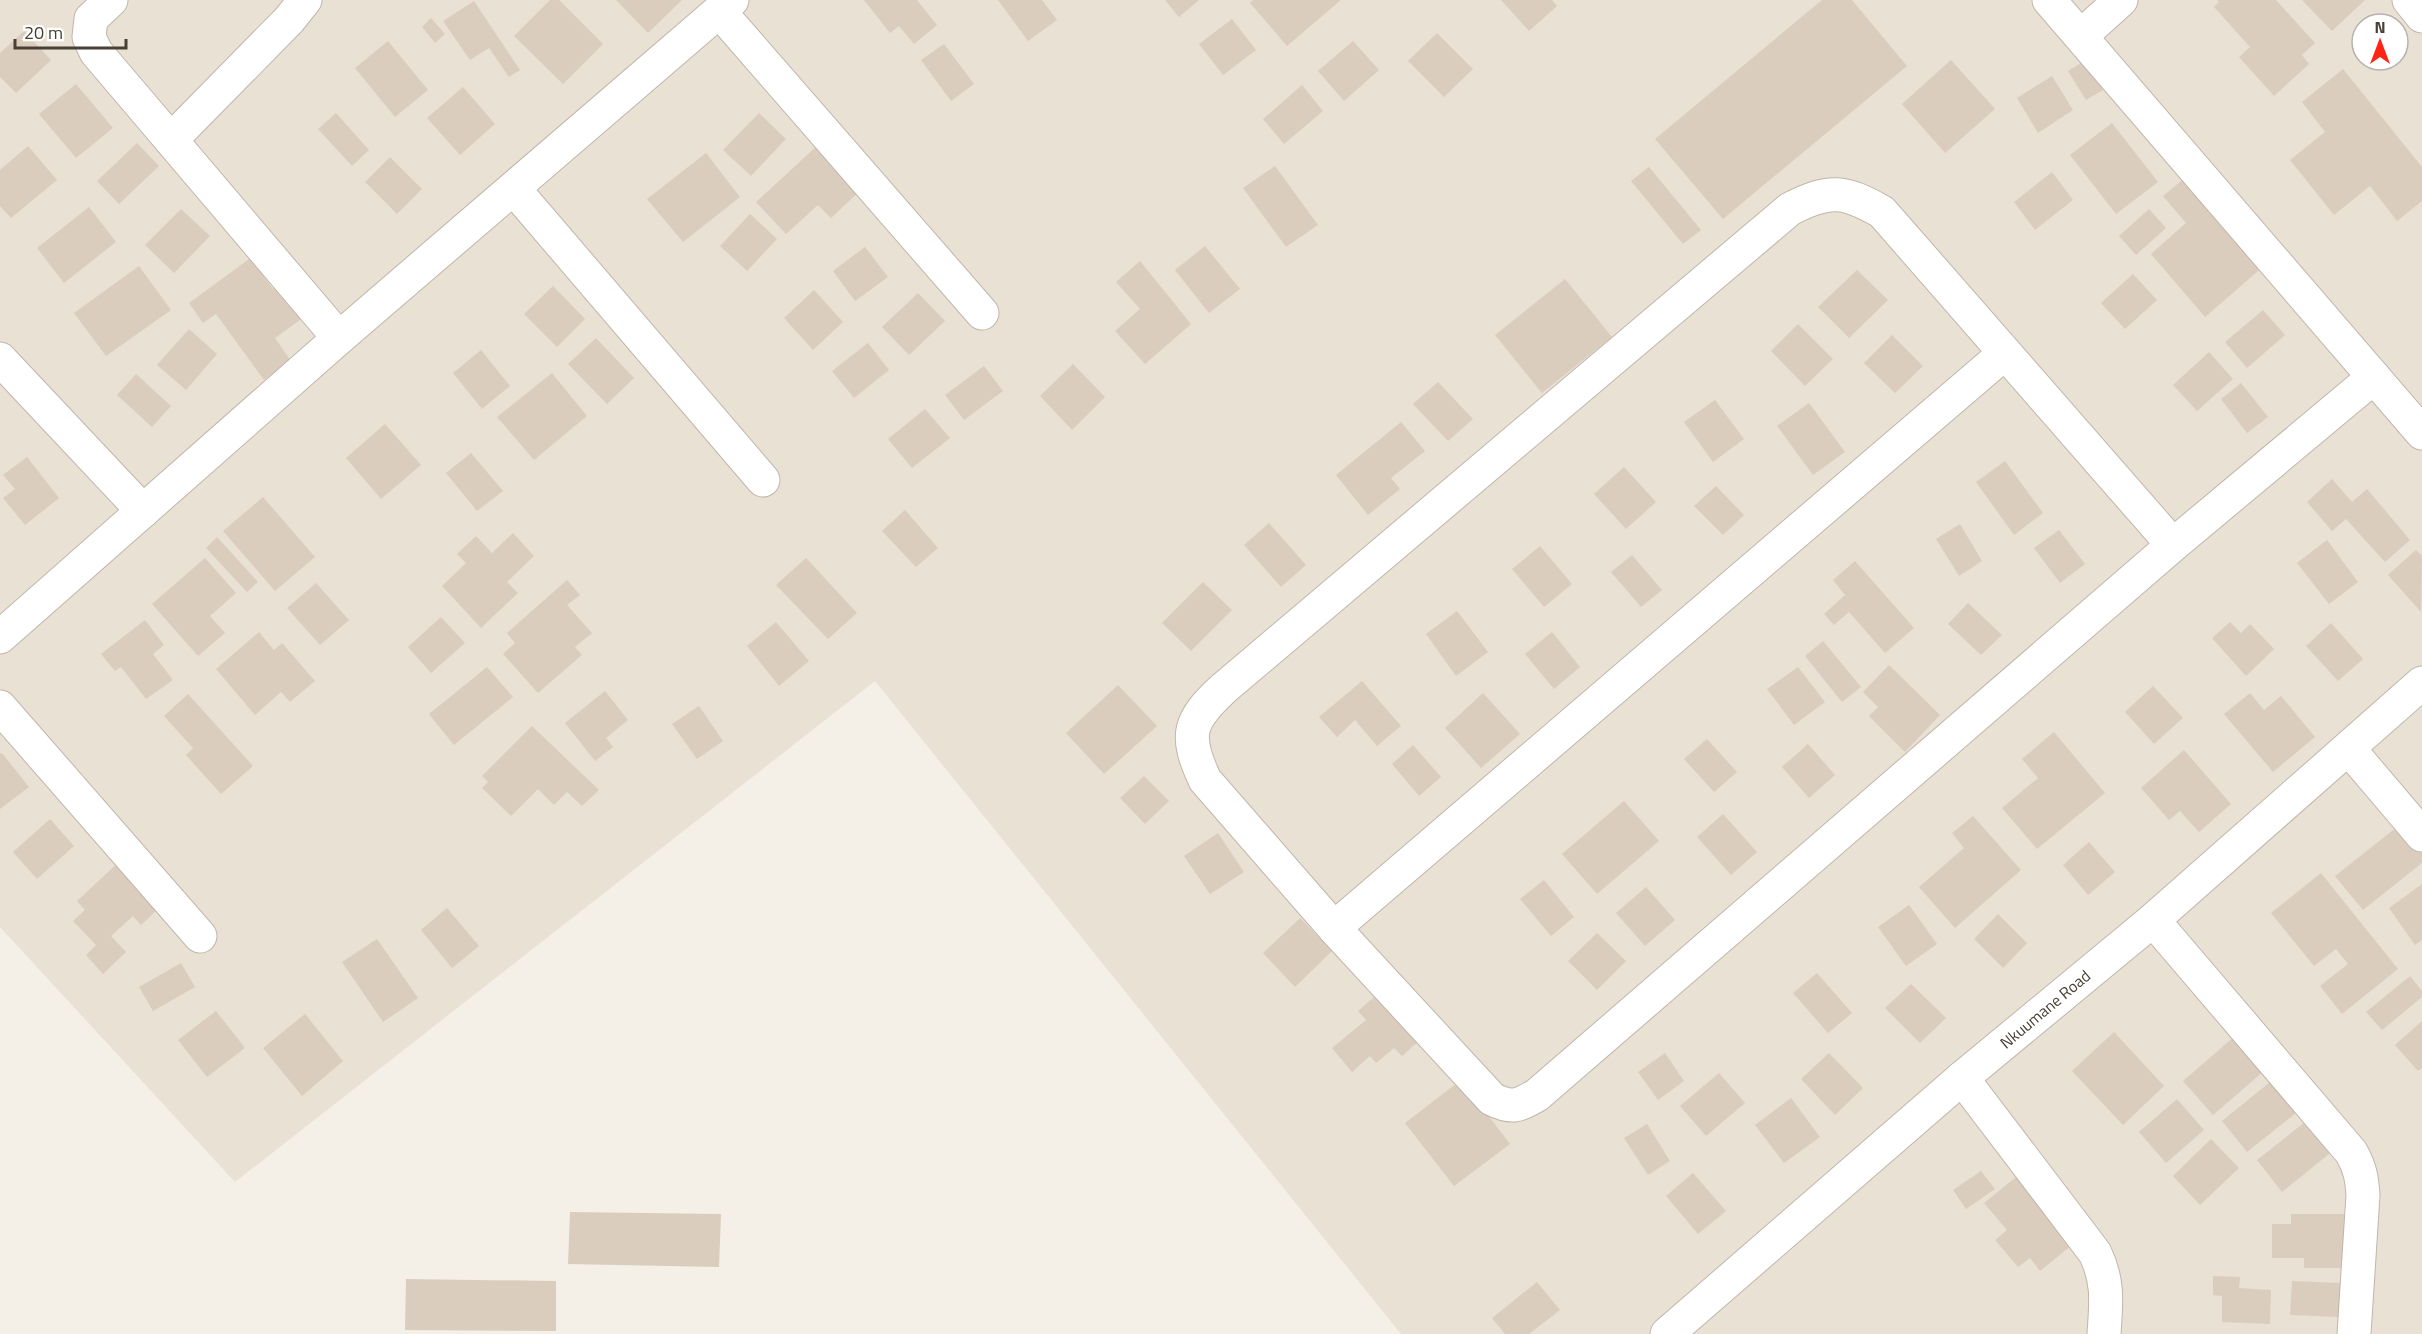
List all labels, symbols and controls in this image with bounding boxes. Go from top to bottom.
scale bar [15,12,126,50]
north arrow [2350,12,2410,72]
text: N [2374,15,2386,39]
text: 20 m [24,19,63,46]
street label: Nkuumane Road [1995,964,2095,1054]

